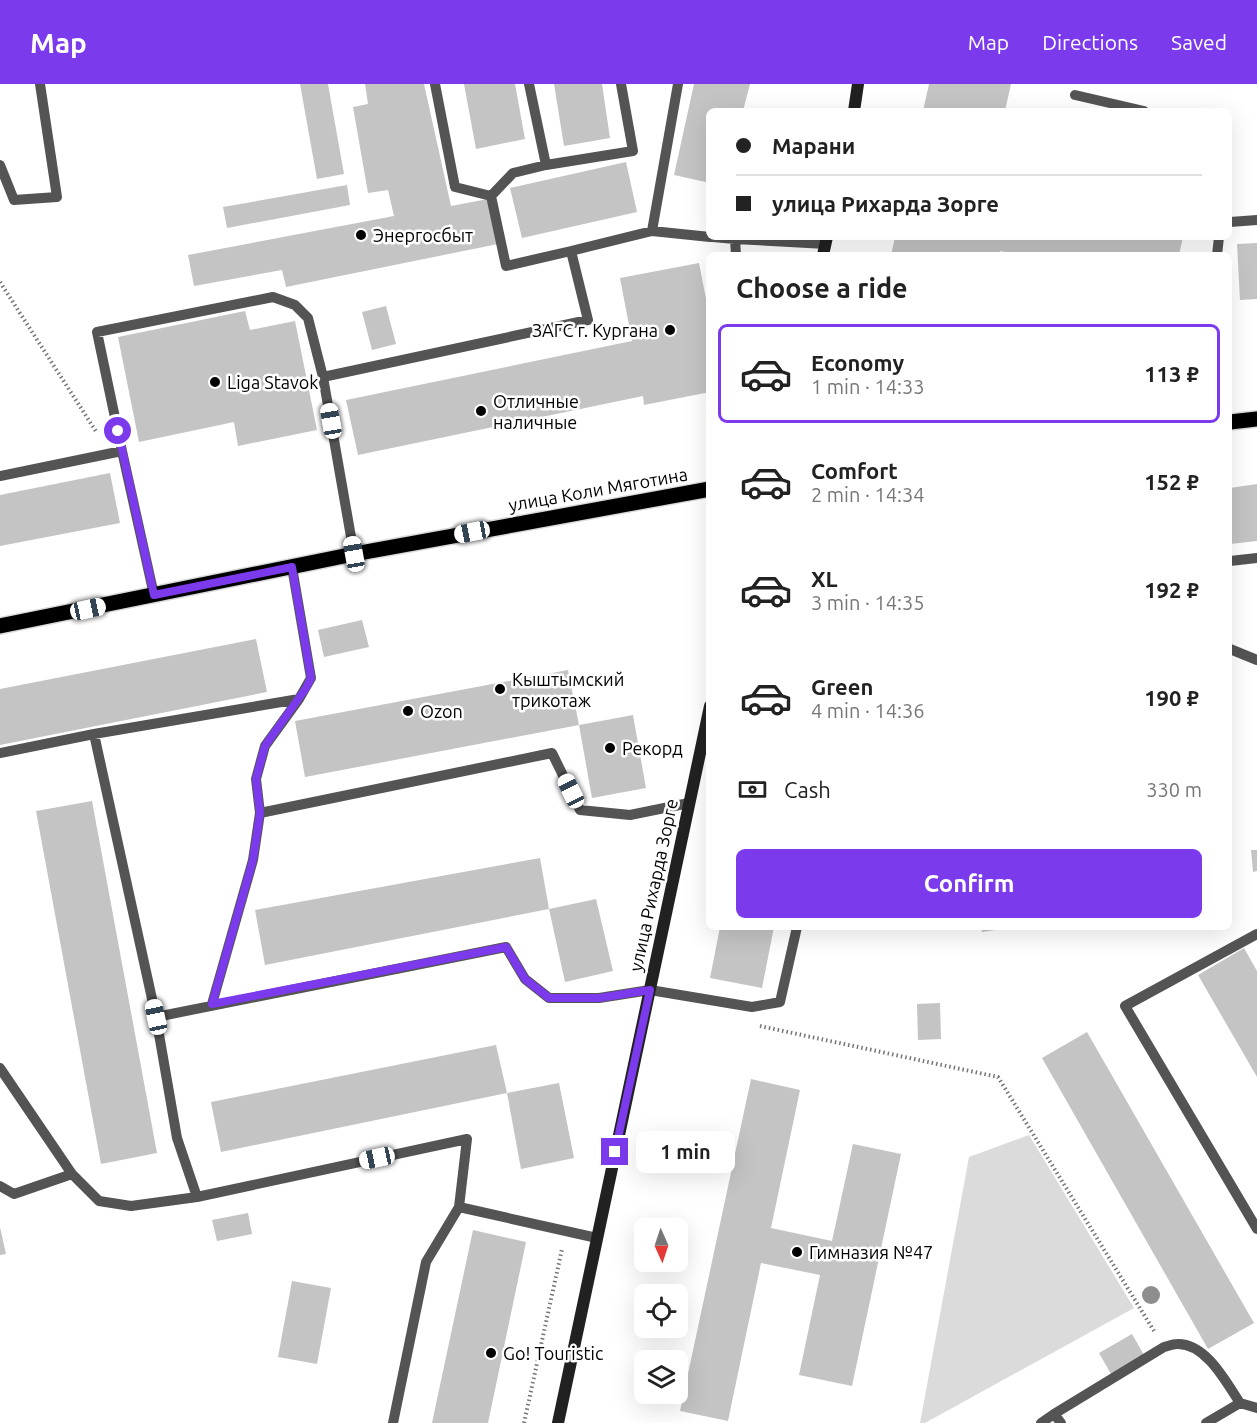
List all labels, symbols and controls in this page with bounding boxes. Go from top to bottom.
text: Map [30,27,87,58]
text: Map [968,30,1009,54]
text: Directions [1042,30,1138,54]
text: Saved [1171,30,1227,54]
text: Марани [772,133,855,158]
text: улица Рихарда Зорге [772,191,999,216]
place label: Энергосбыт [373,225,473,245]
marker: Энергосбыт [354,228,368,242]
text: Choose a ride [736,273,908,303]
place label: ЗАГС г. Кургана [532,320,658,340]
marker: ЗАГС г. Кургана [663,323,677,337]
icon: car [739,347,793,401]
text: Economy [811,350,904,375]
text: 113 ₽ [1144,361,1199,386]
place label: Liga Stavok [227,372,318,392]
marker: Liga Stavok [208,375,222,389]
text: 1 min · 14:33 [811,375,925,398]
place label: Отличные наличные [493,391,579,432]
car [319,402,343,440]
marker: Отличные наличные [474,404,488,418]
route start [104,417,131,444]
icon: car [739,455,793,509]
text: Comfort [811,458,898,483]
street label: улица Коли Мяготина [507,463,689,515]
text: 152 ₽ [1144,469,1199,494]
text: 2 min · 14:34 [811,483,925,506]
car [453,520,491,544]
car [342,535,366,573]
icon: car [739,563,793,617]
text: XL [811,566,838,591]
text: 192 ₽ [1144,577,1199,602]
text: 3 min · 14:35 [811,591,925,614]
car [69,596,107,622]
place label: Кыштымский трикотаж [512,669,624,710]
icon: car [739,671,793,725]
text: Green [811,674,873,699]
marker: Кыштымский трикотаж [493,682,507,696]
text: 190 ₽ [1144,685,1199,710]
text: 4 min · 14:36 [811,699,925,722]
place label: Ozon [420,701,463,721]
marker: Ozon [401,704,415,718]
place label: Рекорд [622,738,683,758]
marker: Рекорд [603,741,617,755]
car [555,771,587,811]
icon: cash [736,773,769,806]
text: Cash [784,777,831,802]
text: 330 m [1146,778,1202,801]
street label: улица Рихарда Зорге [625,797,681,973]
button: Confirm [736,849,1202,918]
car [143,998,169,1036]
callout: 1 min [636,1131,735,1173]
route end [601,1138,628,1165]
text: 1 min [660,1140,711,1163]
car [358,1145,396,1171]
north arrow [634,1218,688,1272]
map controls [634,1218,688,1404]
place label: Гимназия №47 [809,1242,933,1262]
marker: Гимназия №47 [790,1245,804,1259]
button: locate [634,1284,688,1338]
place label: Go! Touristic [503,1343,603,1363]
marker: Go! Touristic [484,1346,498,1360]
button: layers [634,1350,688,1404]

